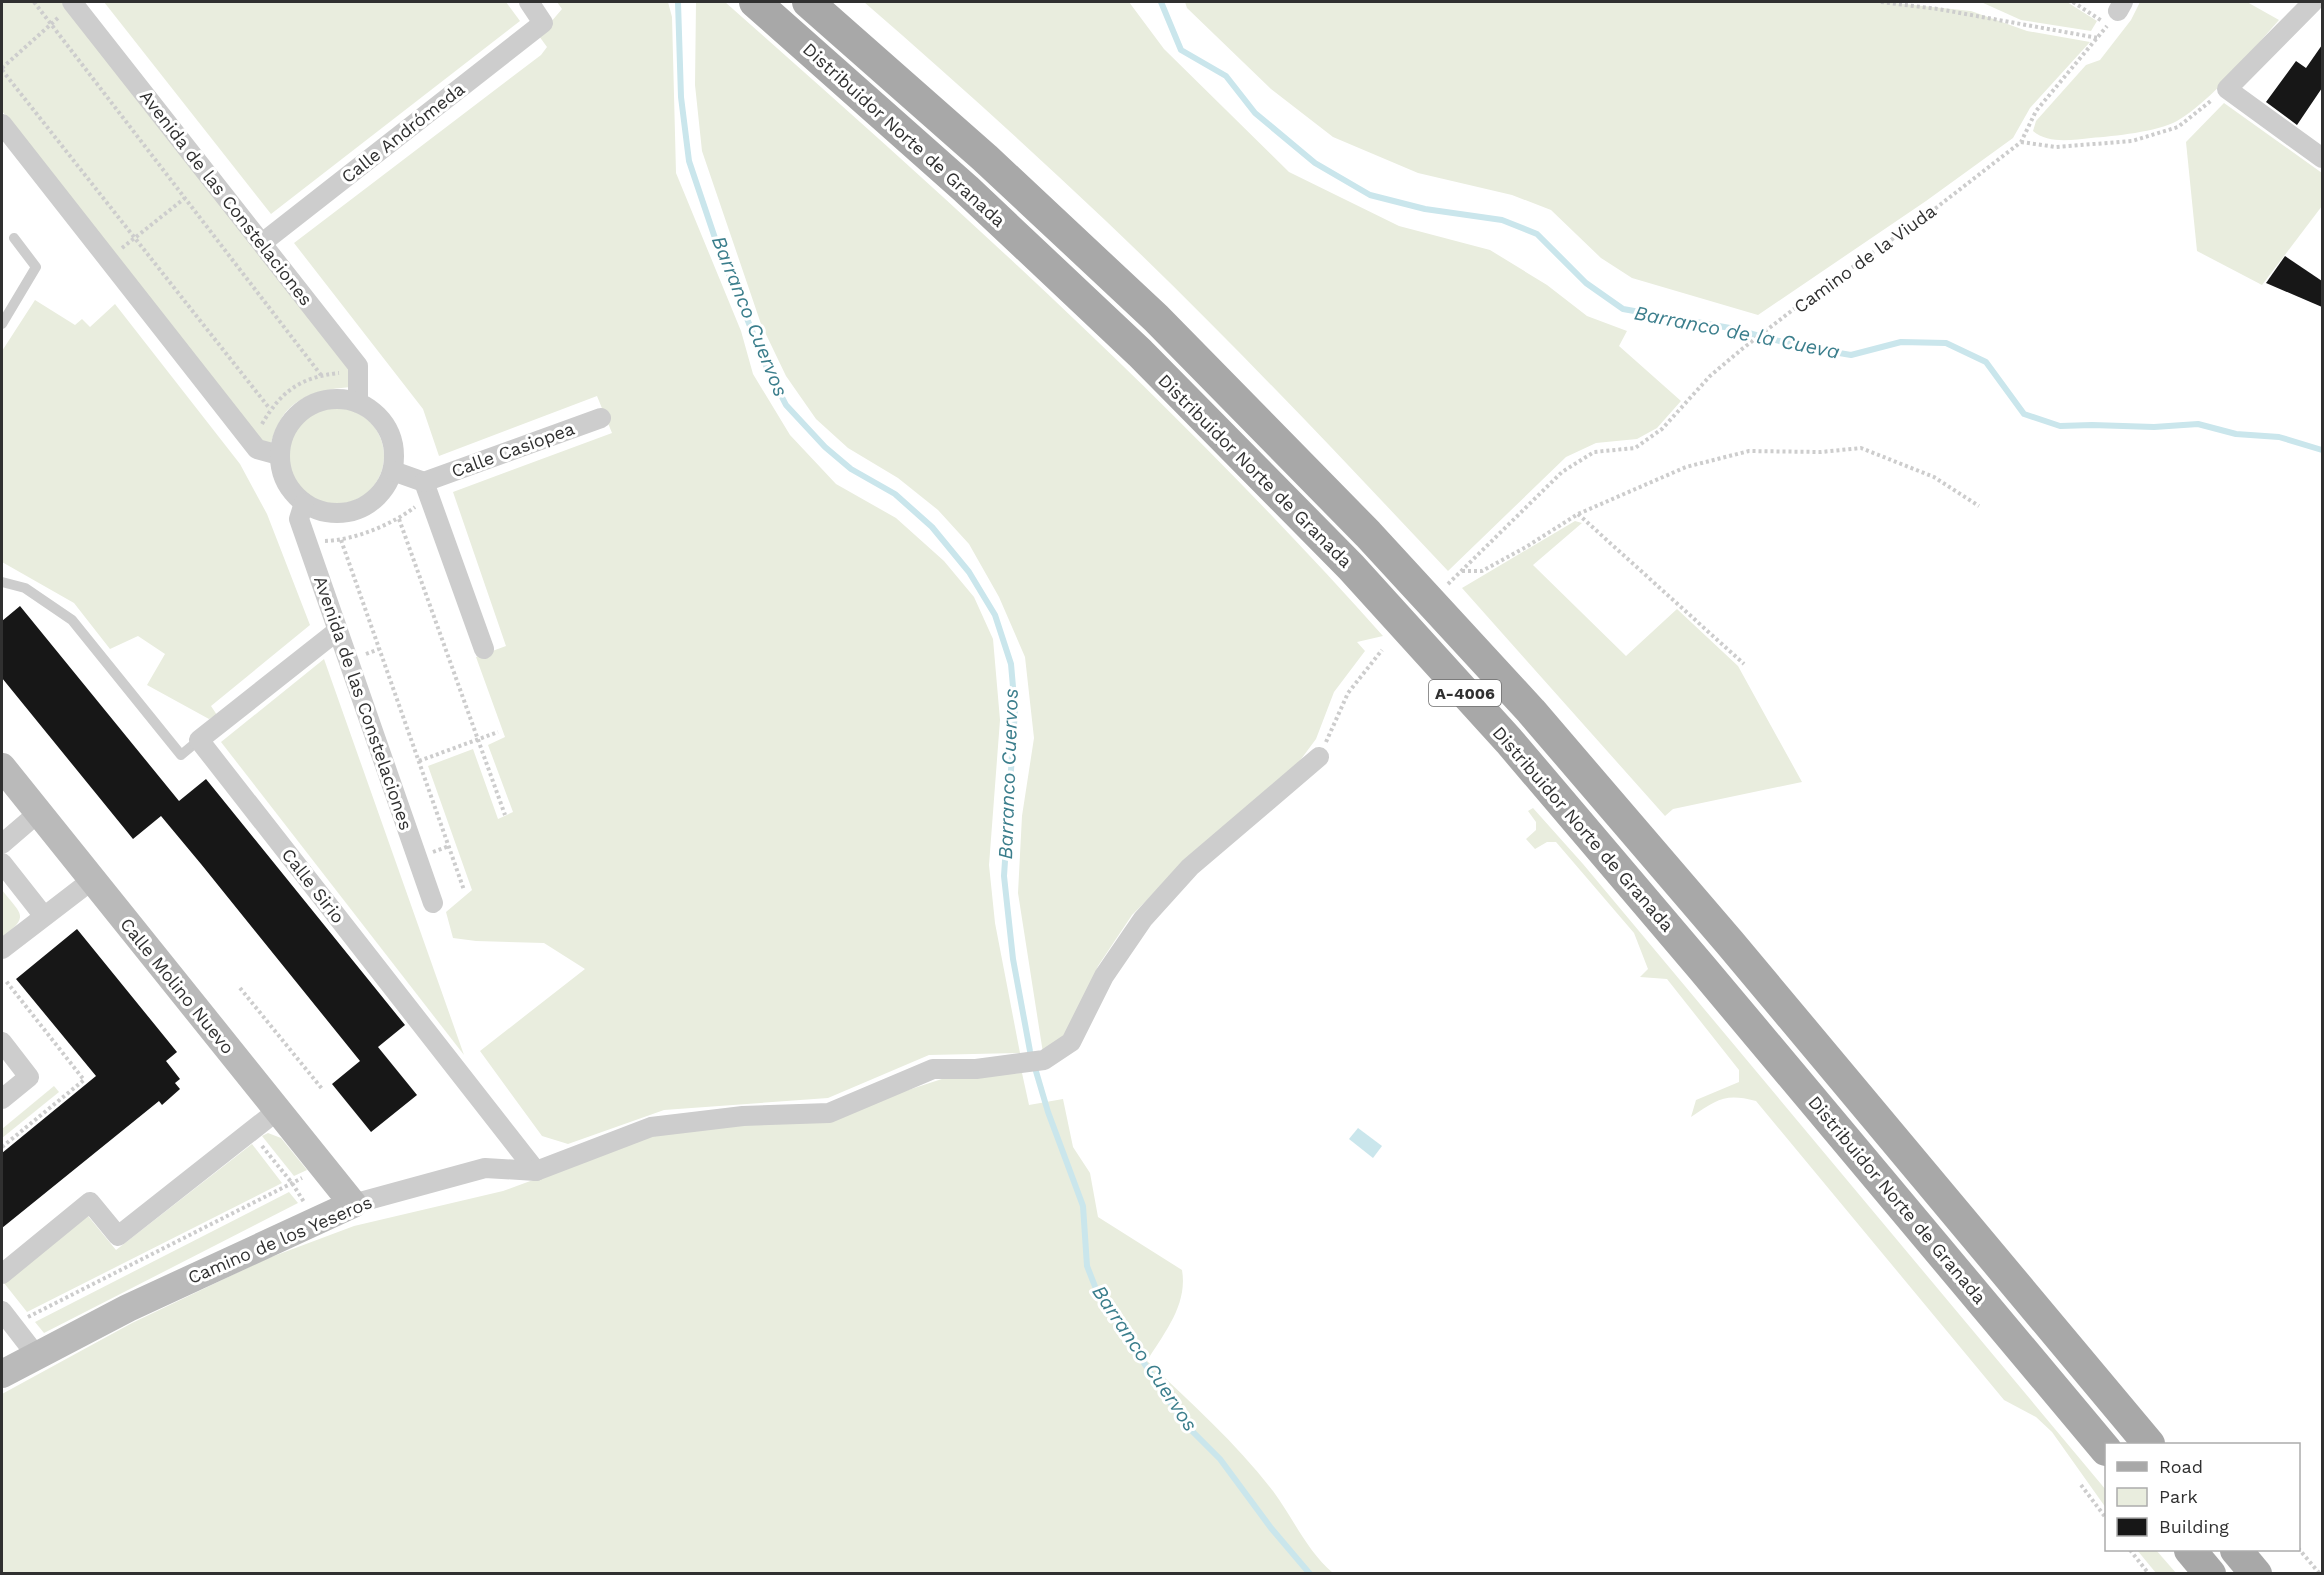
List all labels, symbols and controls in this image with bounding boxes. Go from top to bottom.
street label: Distribuidor Norte de Granada [799,38,1010,231]
street label: Calle Andrómeda [337,78,468,187]
street label: Avenida de las Constelaciones [136,86,317,310]
street label: Camino de la Viuda [1790,200,1940,317]
water label: Barranco Cuervos [707,232,793,400]
water label: Barranco de la Cueva [1632,300,1842,364]
street label: Distribuidor Norte de Granada [1154,370,1356,572]
street label: Calle Casiopea [448,418,577,482]
street label: Avenida de las Constelaciones [310,573,417,833]
road number: A-4006 [1429,680,1501,706]
water label: Barranco Cuervos [993,688,1023,860]
street label: Distribuidor Norte de Granada [1489,722,1678,936]
street label: Calle Sirio [278,844,349,927]
street label: Calle Molino Nuevo [116,913,239,1058]
street label: Distribuidor Norte de Granada [1804,1091,1991,1308]
street label: Camino de los Yeseros [185,1191,375,1288]
water label: Barranco Cuervos [1087,1280,1203,1436]
legend [2105,1443,2300,1551]
text: Road [2159,1456,2203,1477]
text: Park [2159,1486,2198,1507]
text: Building [2159,1516,2229,1537]

